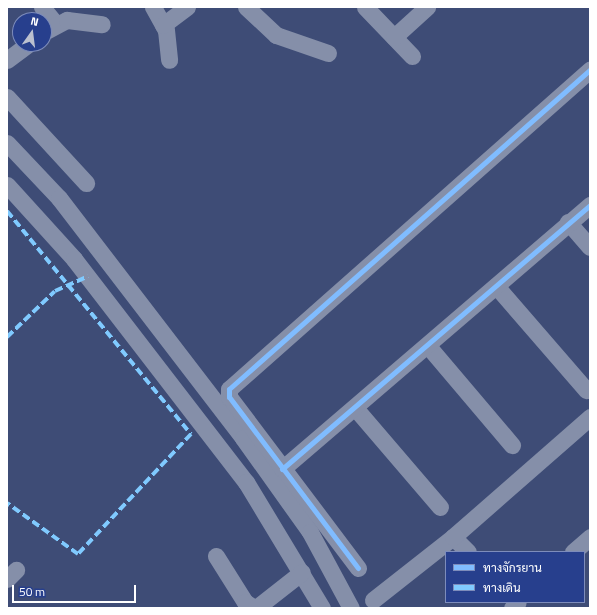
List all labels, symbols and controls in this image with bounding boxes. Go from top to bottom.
north arrow [12,12,52,52]
text: N [29,13,40,30]
legend [445,551,585,603]
text: ทางจักรยาน [483,558,542,577]
scale bar [14,577,138,603]
text: ทางเดิน [483,578,521,597]
text: 50 m [19,582,45,601]

